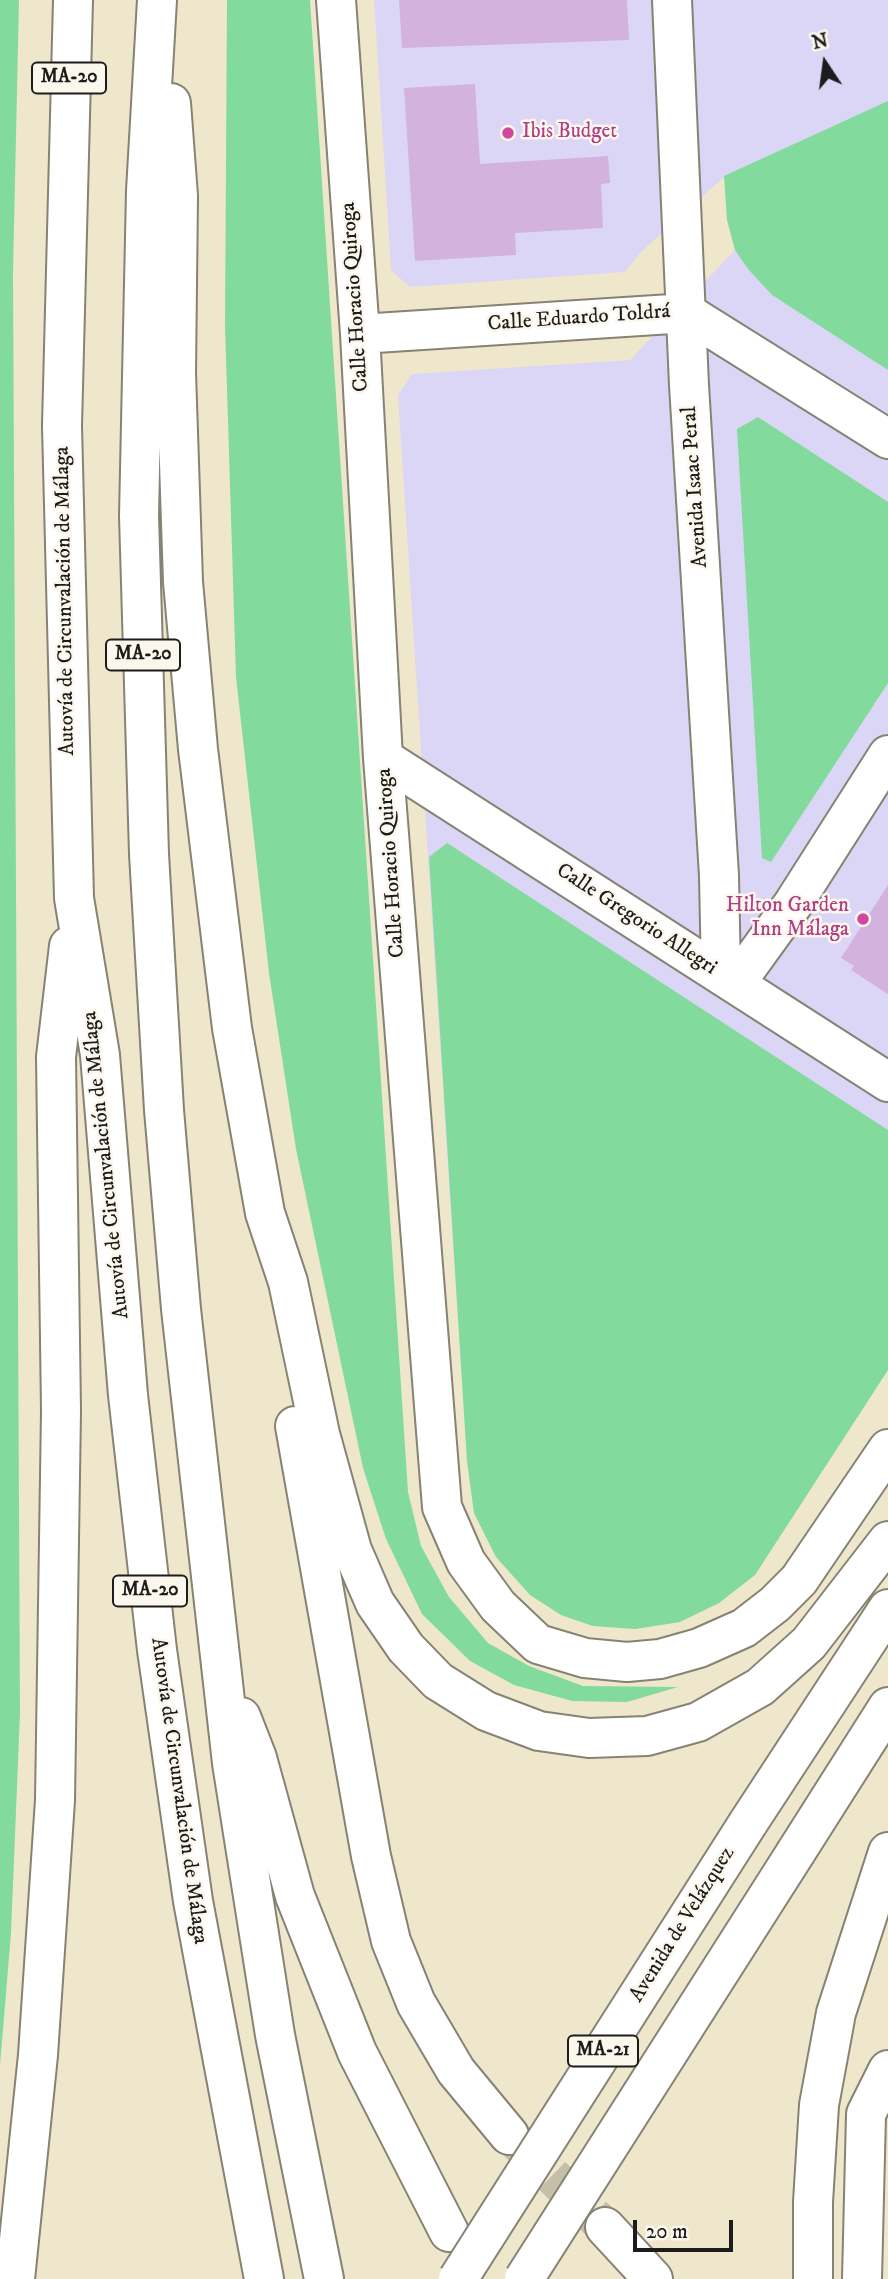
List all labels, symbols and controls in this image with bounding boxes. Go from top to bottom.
north arrow [790,28,860,98]
text: N [810,29,830,55]
road number: MA-20 [32,62,106,94]
place label: Ibis Budget [522,120,617,146]
marker: Ibis Budget [500,125,516,141]
street label: Calle Horacio Quiroga [337,201,375,393]
street label: Calle Eduardo Toldrá [487,300,671,338]
street label: Avenida Isaac Peral [678,405,714,569]
street label: Autovía de Circunvalación de Málaga [51,446,81,756]
road number: MA-20 [106,640,180,670]
street label: Calle Horacio Quiroga [373,767,411,959]
street label: Calle Gregorio Allegri [551,859,721,981]
place label: Hilton Garden Inn Málaga [726,894,849,944]
marker: Hilton Garden Inn Málaga [855,911,871,927]
street label: Autovía de Circunvalación de Málaga [78,1010,136,1320]
road number: MA-20 [113,1576,187,1606]
street label: Autovía de Circunvalación de Málaga [144,1636,212,1946]
street label: Avenida de Velázquez [625,1843,741,2007]
road number: MA-21 [568,2036,638,2066]
scale bar [636,2206,736,2250]
text: 20 m [646,2219,688,2245]

